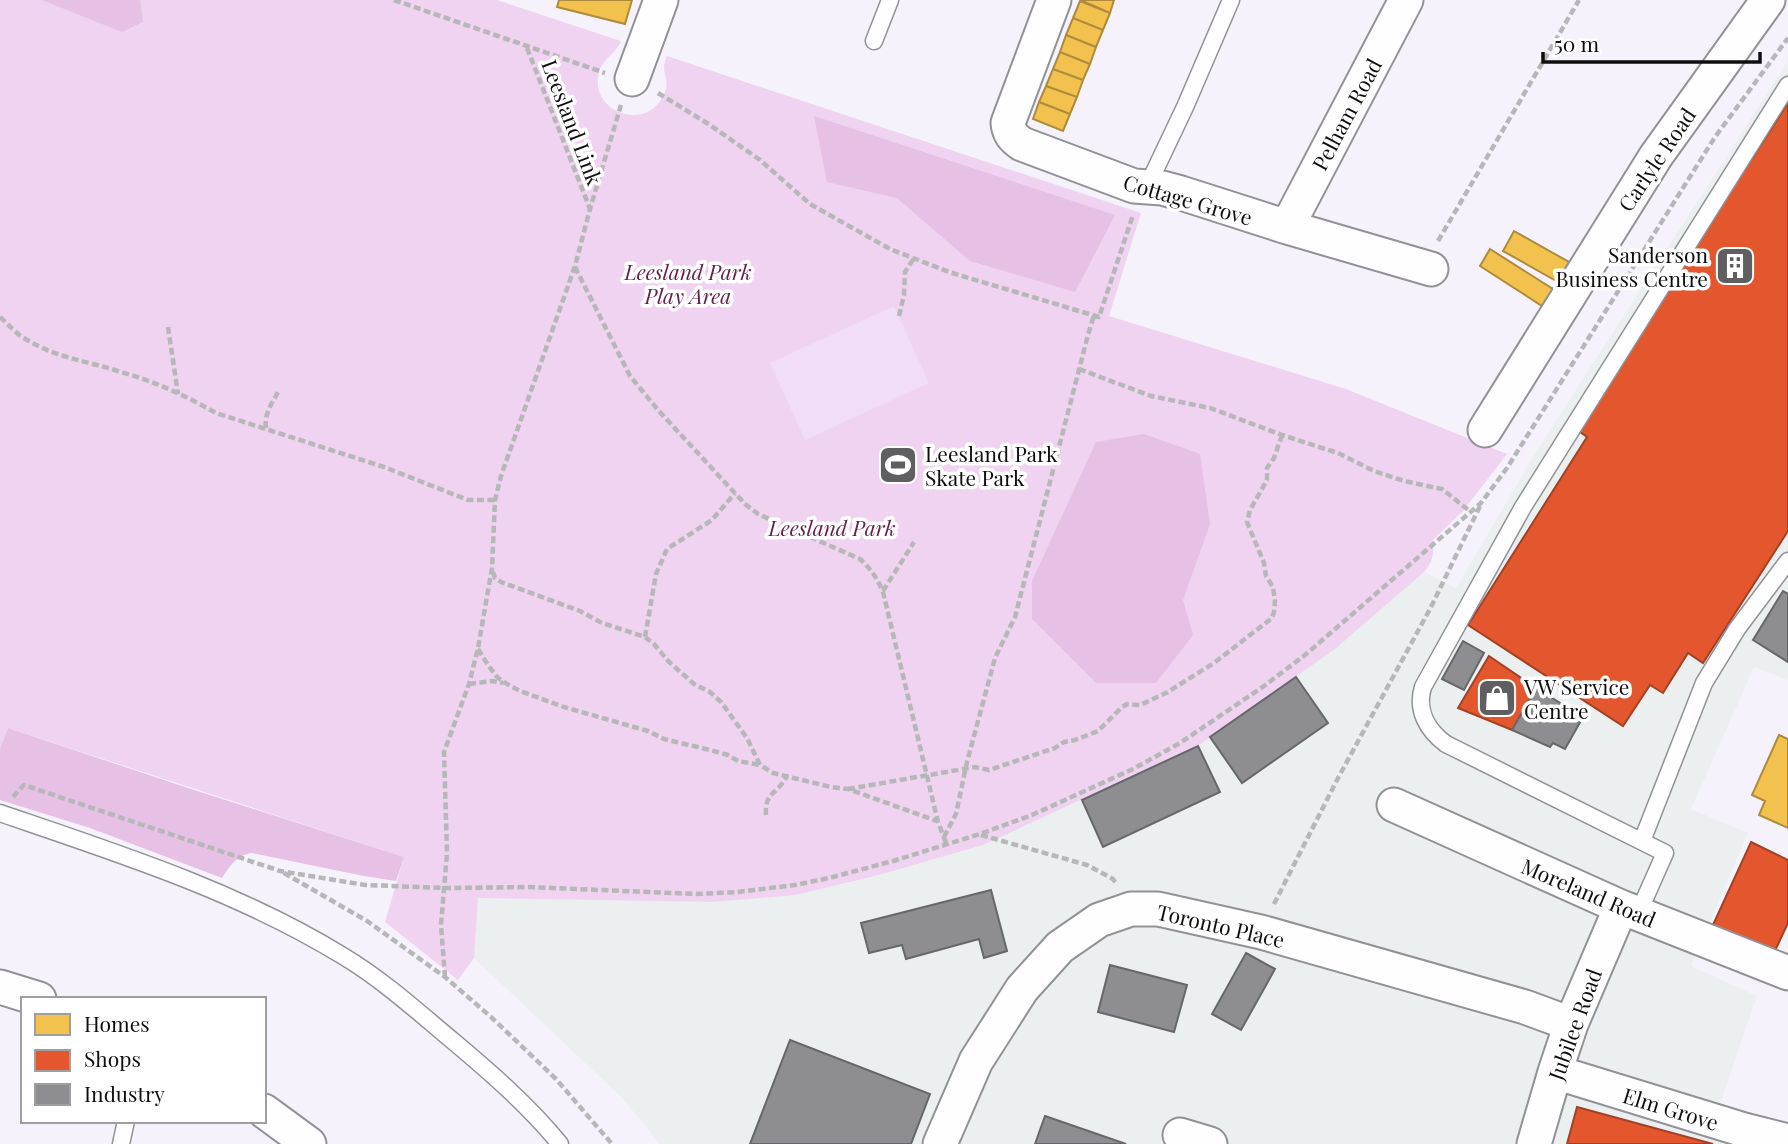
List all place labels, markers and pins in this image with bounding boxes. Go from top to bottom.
place label: Sanderson Business Centre [1555,240,1708,292]
building icon: Sanderson Business Centre [1714,245,1756,287]
place label: Leesland Park Skate Park [925,439,1058,491]
sports icon: Leesland Park Skate Park [877,444,919,486]
place label: VW Service Centre [1523,672,1629,724]
shop icon: VW Service Centre [1476,677,1518,719]

